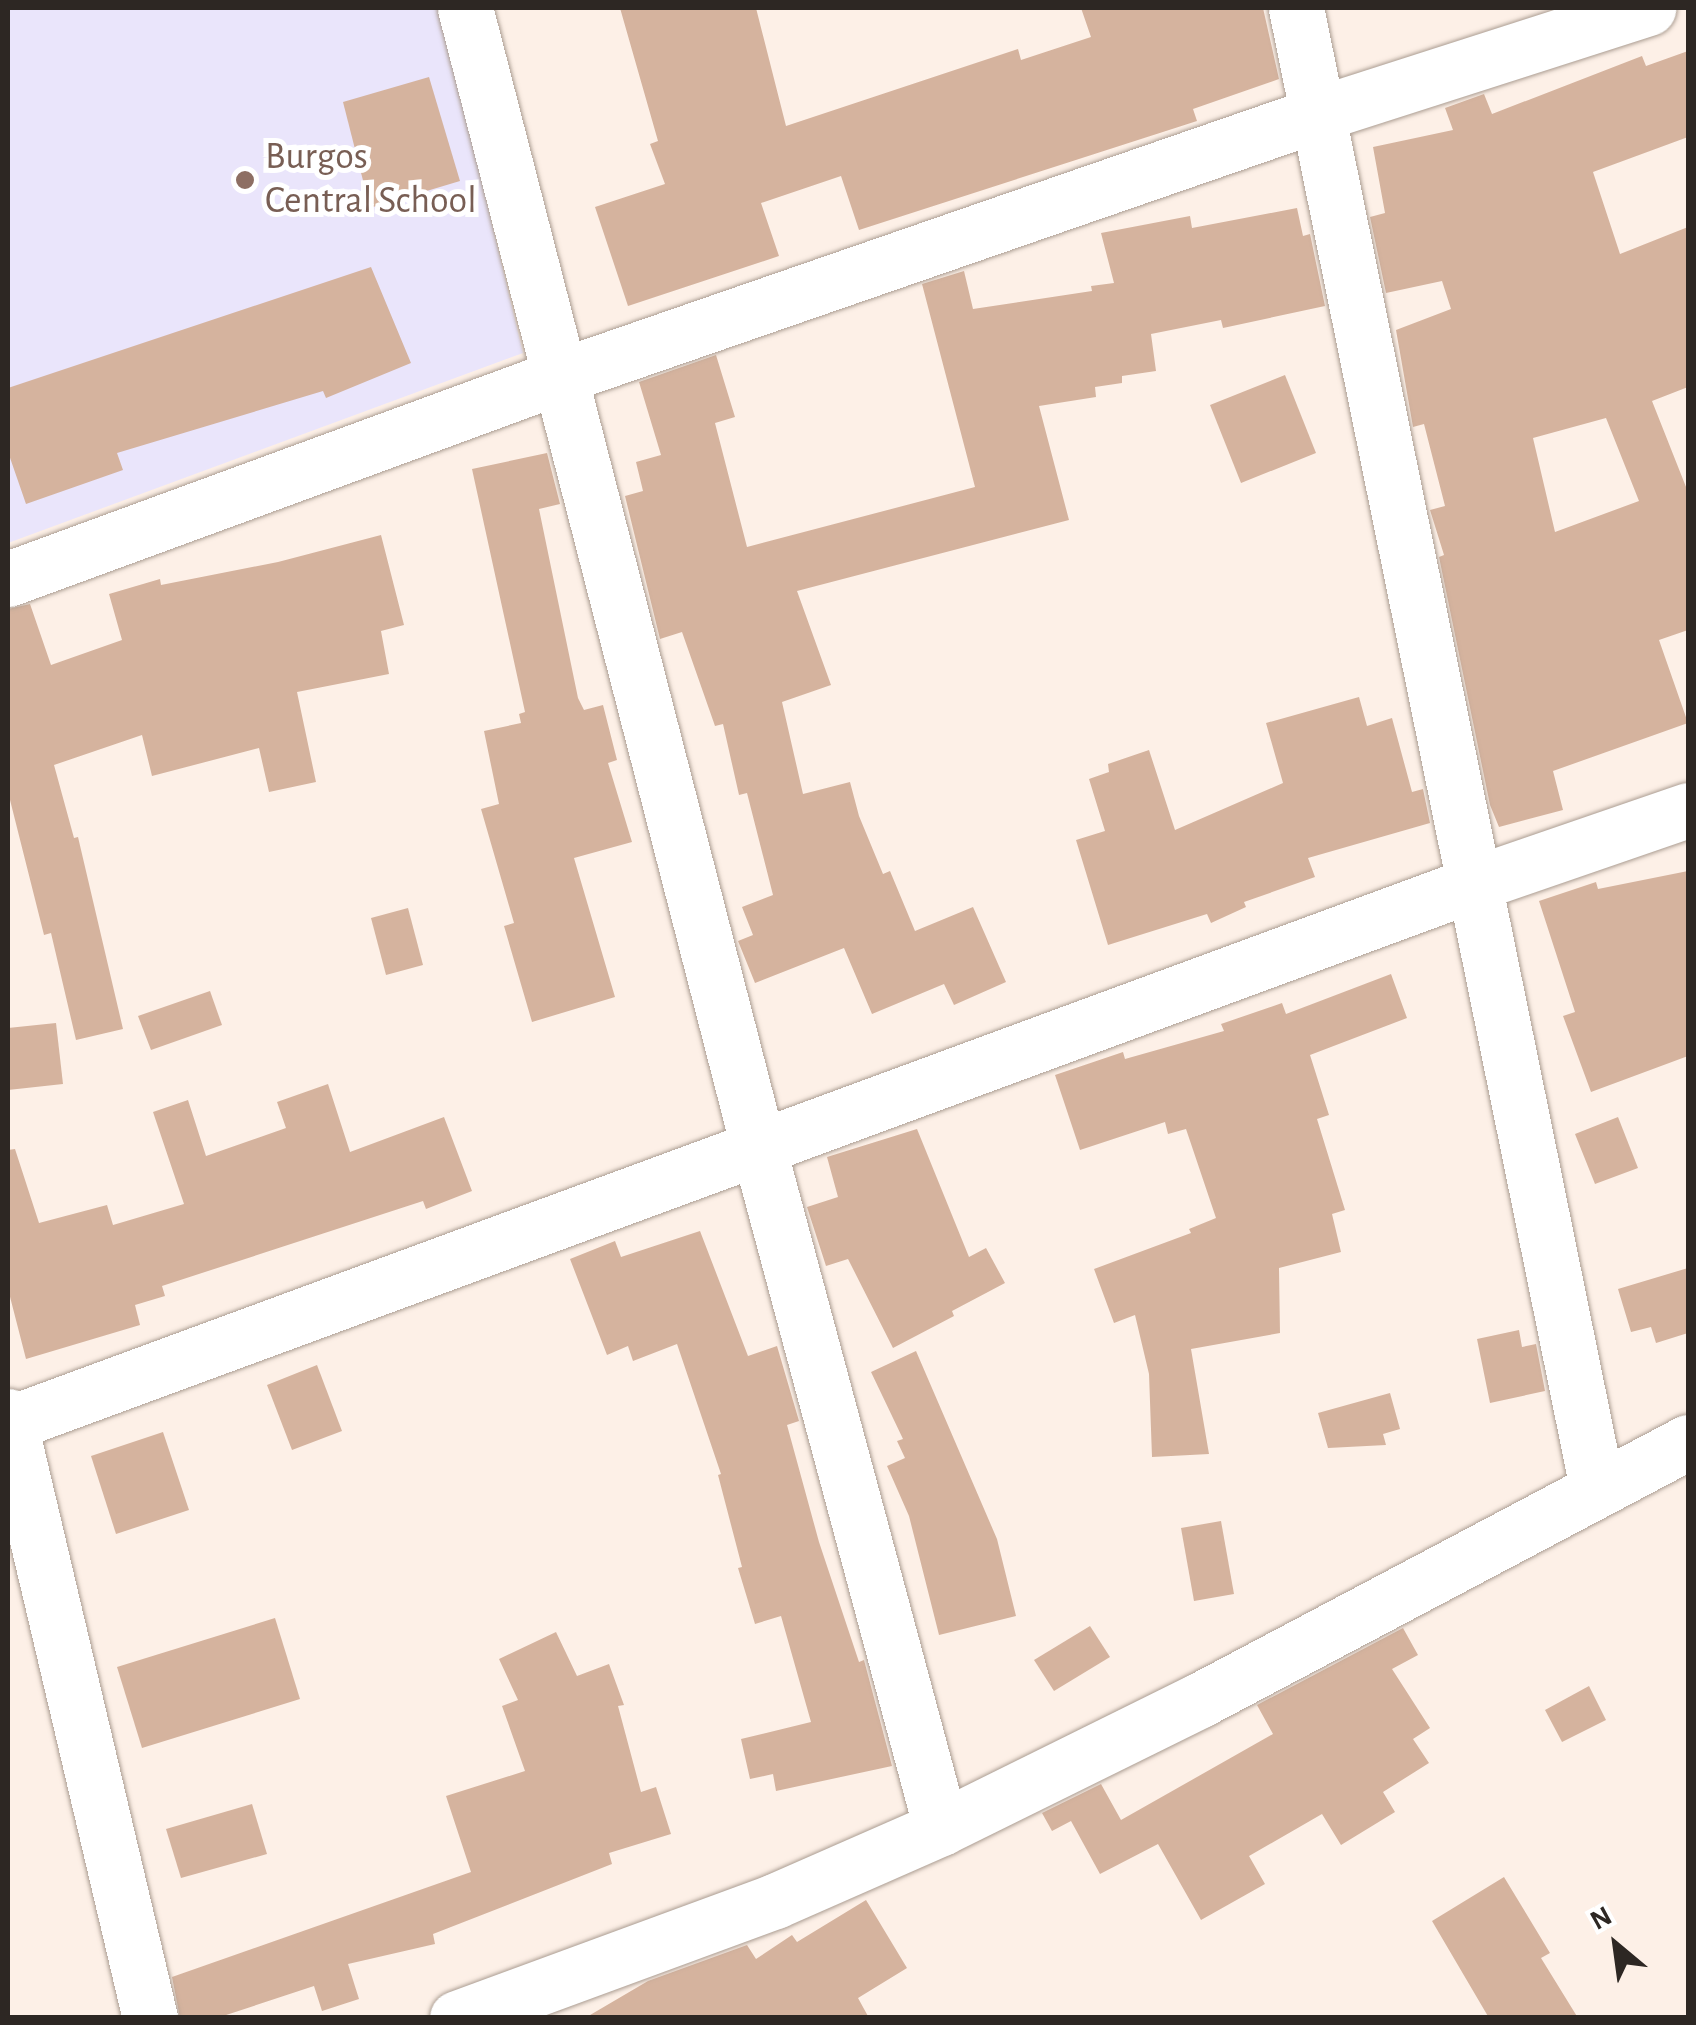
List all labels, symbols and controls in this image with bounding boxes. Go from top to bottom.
place label: Burgos Central School [265,135,477,224]
marker: Burgos Central School [234,169,256,191]
north arrow [1566,1895,1666,1995]
text: N [1586,1902,1617,1936]

